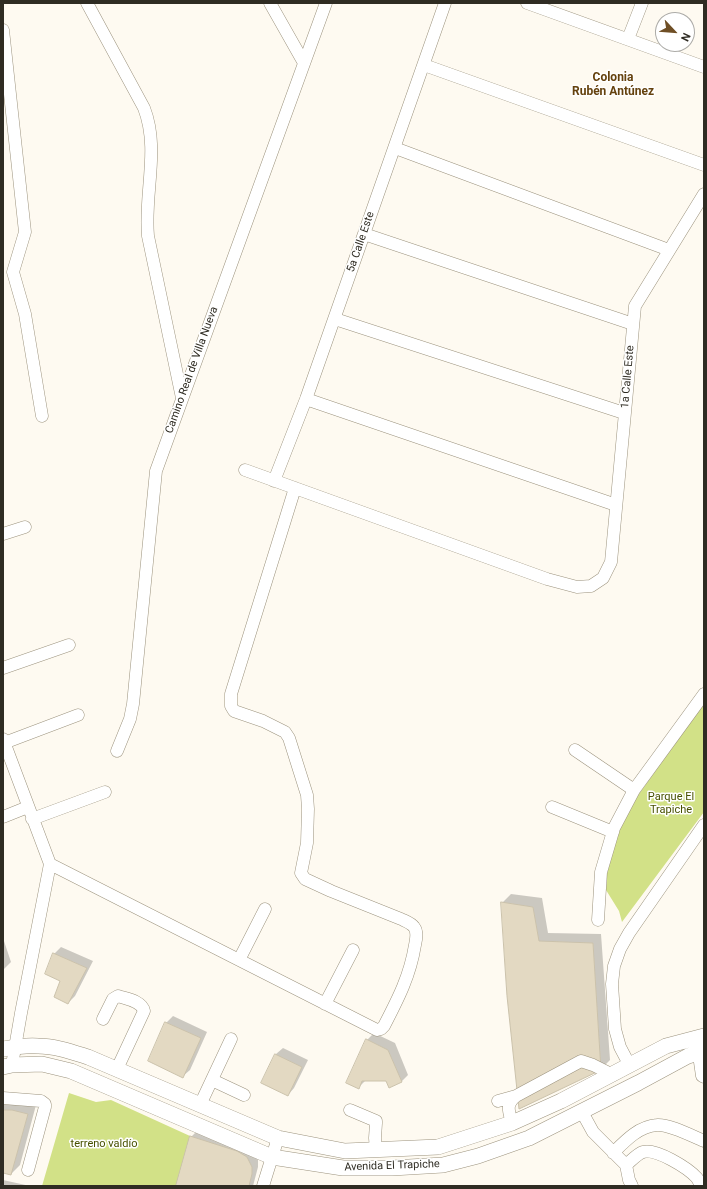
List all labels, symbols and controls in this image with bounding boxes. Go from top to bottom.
north arrow [655,12,695,52]
text: N [678,31,693,43]
district label: Colonia Rubén Antúnez [572,71,654,99]
street label: 5a Calle Este [344,210,378,274]
street label: Camino Real de Villa Nueva [163,305,221,435]
street label: 1a Calle Este [619,345,637,409]
park label: Parque El Trapiche [648,790,694,816]
park label: terreno valdío [71,1137,137,1151]
street label: Avenida El Trapiche [344,1158,440,1174]

